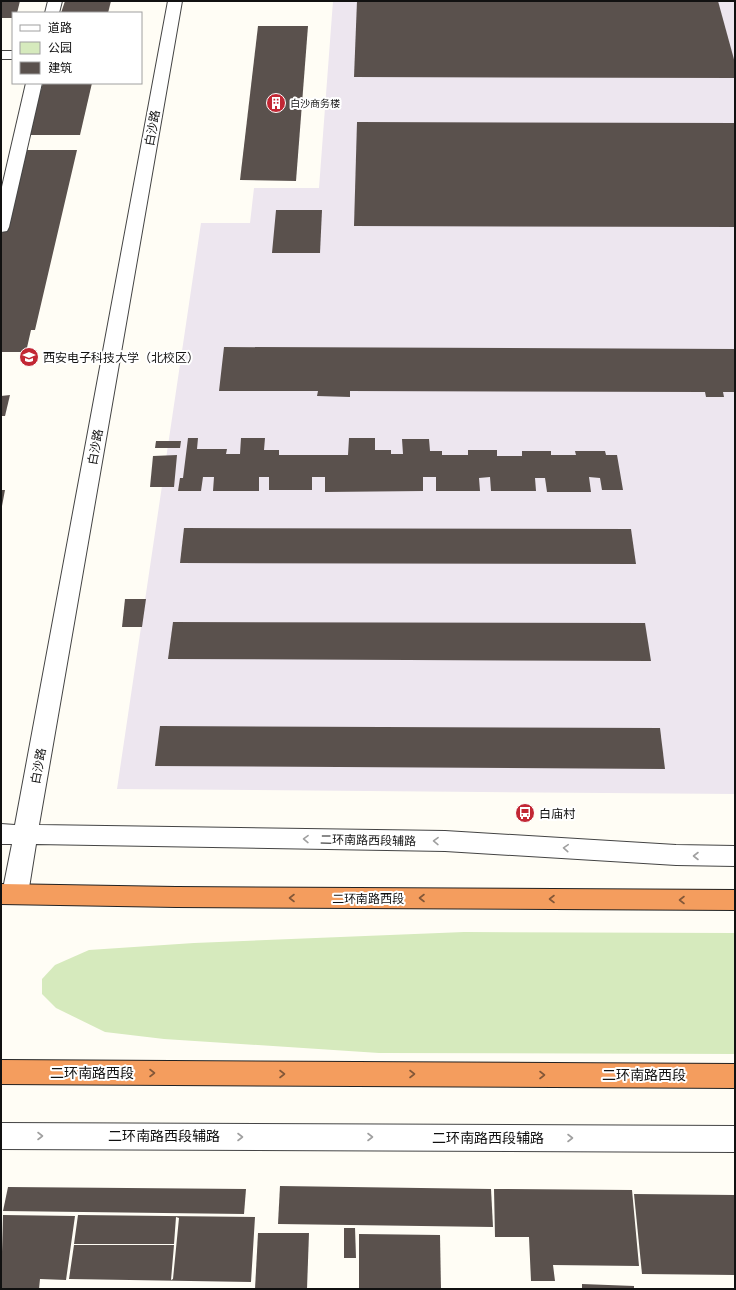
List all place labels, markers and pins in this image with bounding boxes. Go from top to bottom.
building icon: 白沙商务楼 [265,92,287,114]
place label: 白沙商务楼 [290,97,340,110]
school or university icon: 西安电子科技大学（北校区） [18,346,40,368]
place label: 西安电子科技大学（北校区） [43,350,199,365]
bus stop icon: 白庙村 [514,802,536,824]
place label: 白庙村 [539,806,576,821]

